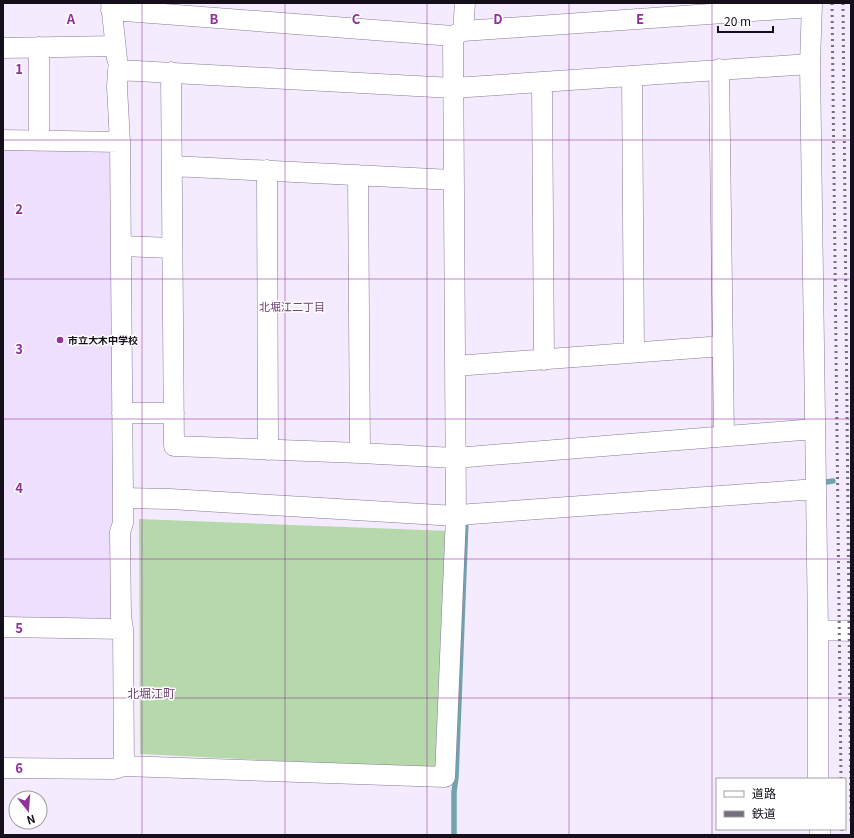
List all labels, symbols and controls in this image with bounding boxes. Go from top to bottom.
scale bar [718,8,773,34]
text: A [66,9,76,28]
text: B [210,9,219,28]
text: C [352,9,361,28]
text: D [493,9,503,28]
text: E [636,9,644,28]
text: 20 m [724,12,751,29]
text: 1 [15,59,23,78]
text: 2 [15,199,23,218]
district label: 北堀江二丁目 [259,298,325,314]
place label: 市立大木中学校 [68,332,138,347]
marker: 市立大木中学校 [55,335,65,345]
text: 3 [15,339,23,358]
text: 4 [15,478,23,497]
text: 5 [15,618,23,637]
district label: 北堀江町 [127,684,175,701]
text: 6 [15,758,23,777]
legend [716,778,846,830]
text: 道路 [752,784,776,801]
north arrow [8,790,48,830]
text: 鉄道 [752,804,776,821]
text: N [25,812,37,829]

